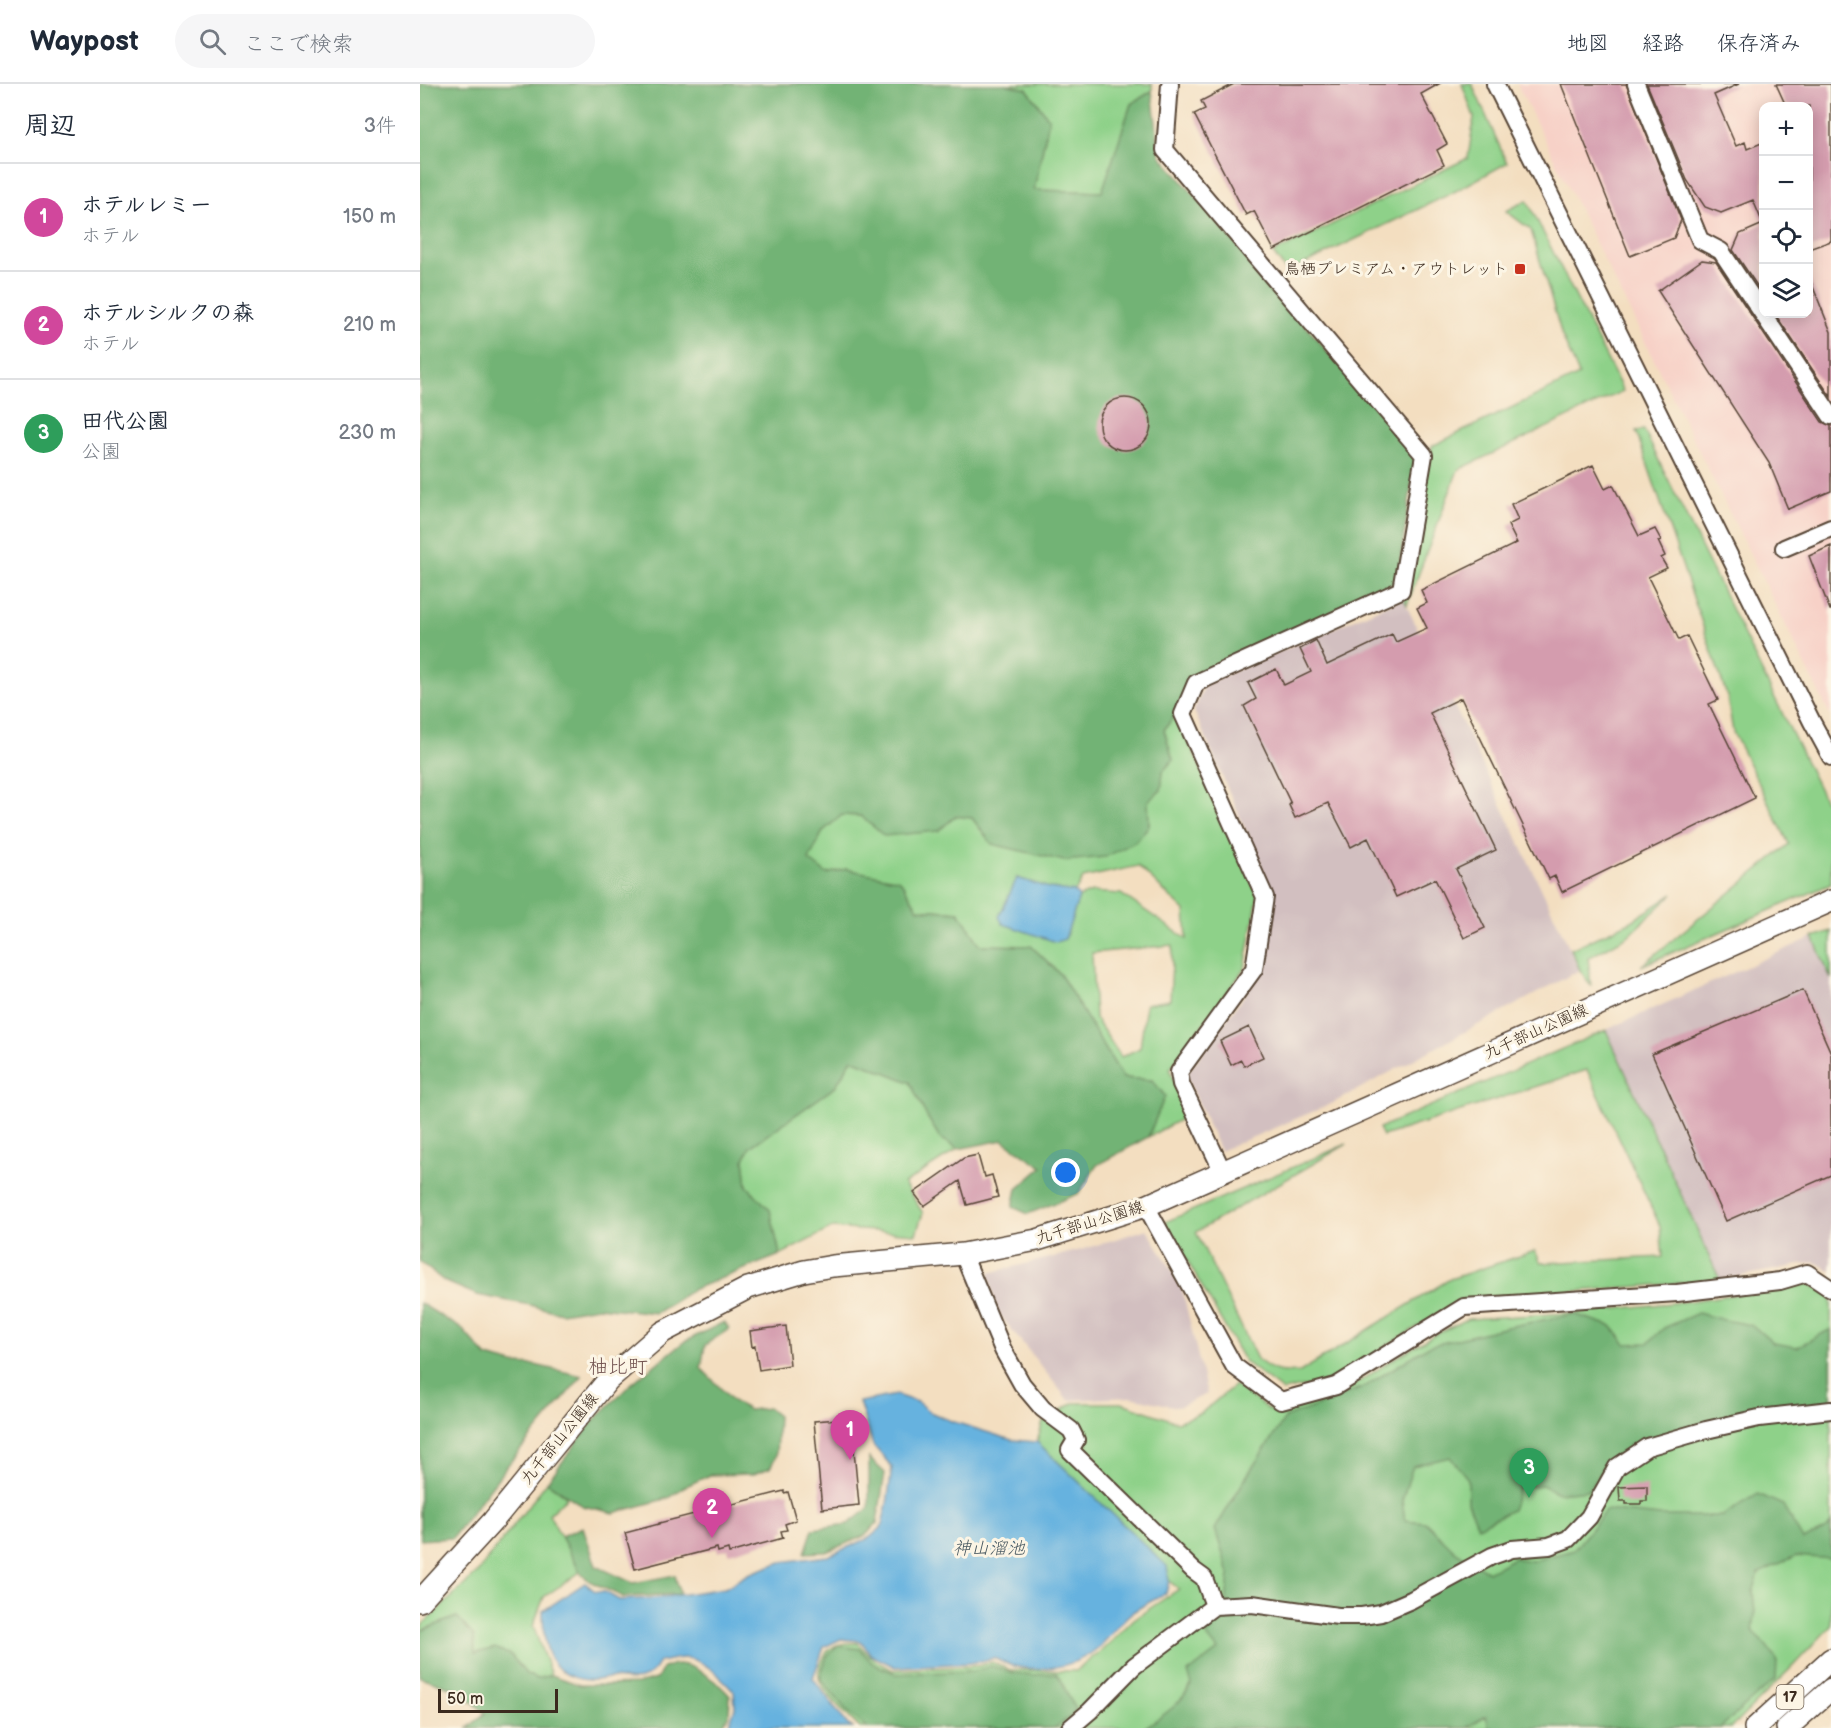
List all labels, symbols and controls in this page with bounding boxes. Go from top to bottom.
search box [175,14,595,68]
text: Waypost [30,25,139,58]
icon: search [196,25,229,58]
text: ここで検索 [244,31,354,58]
text: 地図 [1567,31,1609,56]
text: 経路 [1642,31,1684,56]
text: 保存済み [1717,31,1801,56]
map controls [1759,102,1813,318]
button: + [1759,102,1813,156]
text: 周辺 [24,111,76,142]
text: 3件 [364,114,396,138]
button: − [1759,156,1813,210]
text: ホテルレミー [81,192,212,219]
text: 1 [39,205,48,229]
text: 150 m [343,205,396,229]
button: locate [1759,210,1813,264]
text: ホテル [81,224,140,248]
place label: 鳥栖プレミアム・アウトレット [1284,260,1508,279]
marker: 鳥栖プレミアム・アウトレット [1513,262,1527,276]
button: layers [1759,264,1813,318]
text: ホテルシルクの森 [81,300,254,327]
text: 2 [38,313,49,337]
text: 210 m [343,313,396,337]
text: ホテル [81,332,140,356]
text: 田代公園 [81,408,169,435]
text: 3 [38,421,49,445]
text: 230 m [339,421,396,445]
text: 公園 [81,440,121,464]
street label: 九千部山公園線 [1481,1001,1591,1063]
your location [1051,1158,1080,1187]
street label: 九千部山公園線 [1034,1198,1146,1248]
district label: 柚比町 [588,1355,648,1379]
street label: 九千部山公園線 [517,1389,603,1489]
pin: 1 [830,1410,870,1460]
pin: 3 [1510,1448,1548,1498]
pin: 2 [692,1488,732,1538]
water label: 神山溜池 [953,1538,1026,1559]
road number: 17 [1776,1685,1804,1709]
scale bar [438,1686,558,1714]
text: 50 m [447,1690,483,1709]

